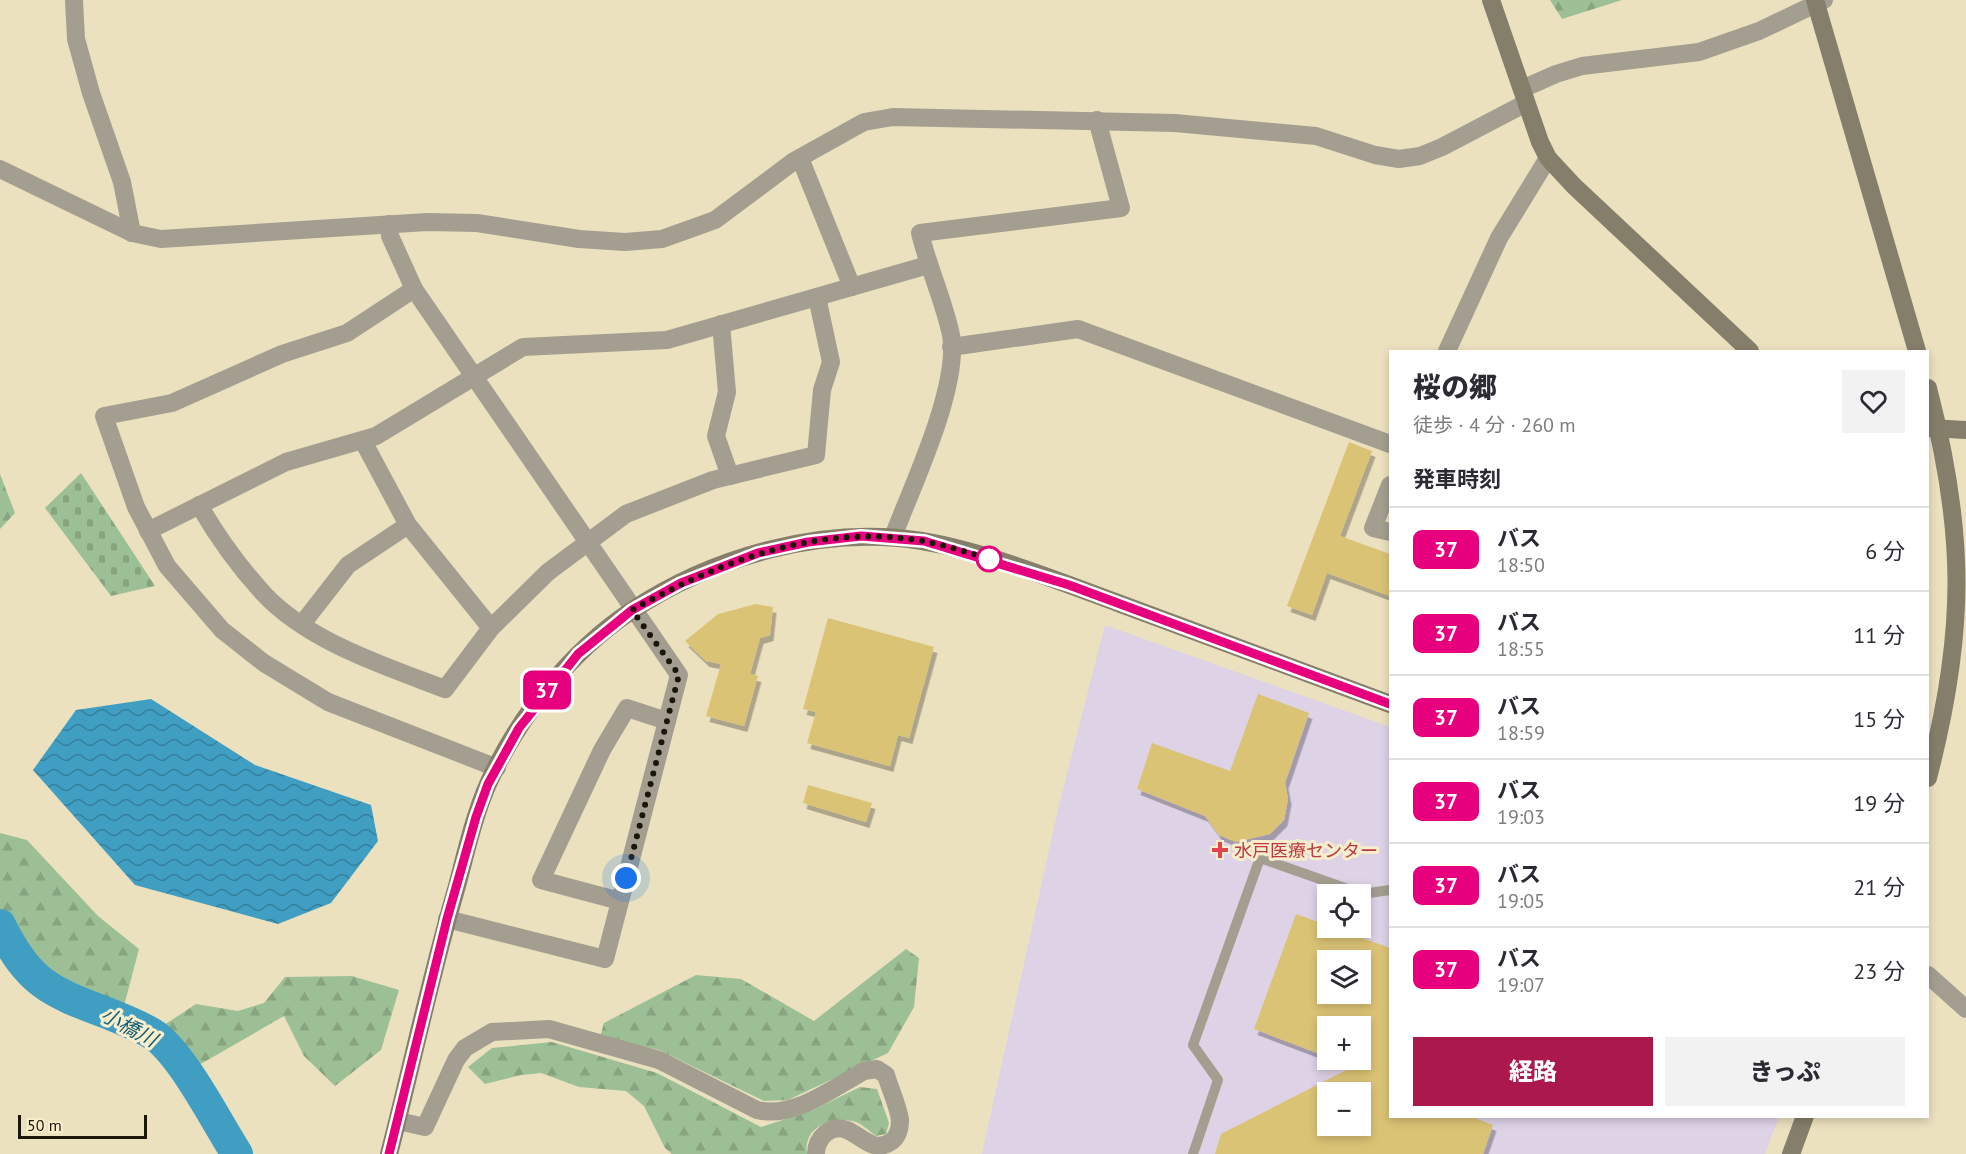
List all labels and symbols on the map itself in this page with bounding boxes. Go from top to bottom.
unlabelled marker [976,546,1002,572]
line badge: 37 [520,670,574,710]
place label: 水戸医療センター [1234,839,1378,862]
marker: 水戸医療センター [1211,841,1229,859]
your location [611,863,641,893]
water label: 小橋川 [96,1001,163,1054]
scale bar [18,1112,147,1140]

